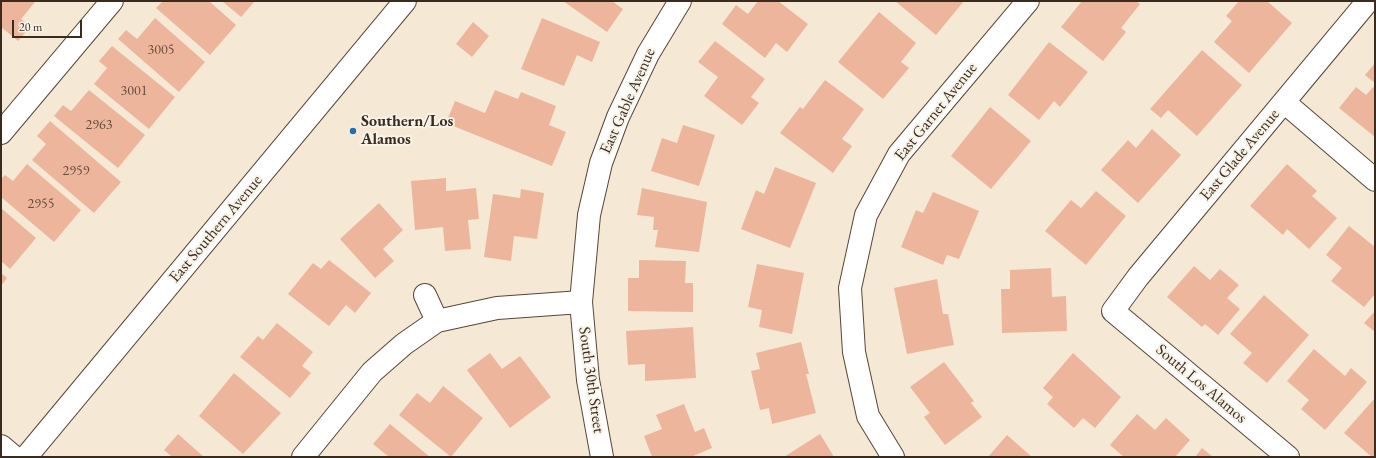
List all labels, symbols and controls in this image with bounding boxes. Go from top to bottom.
scale bar [14,12,84,38]
text: 20 m [19,19,42,35]
house number: 3005 [148,42,174,58]
street label: East Gable Avenue [596,45,660,157]
street label: East Garnet Avenue [891,59,981,165]
house number: 3001 [121,83,147,99]
street label: East Glade Avenue [1196,105,1284,205]
place label: Southern/Los Alamos [361,112,453,150]
house number: 2963 [86,117,112,133]
marker: Southern/Los Alamos [348,126,358,136]
house number: 2959 [63,163,89,179]
street label: East Southern Avenue [165,171,267,287]
house number: 2955 [28,196,54,212]
street label: South 30th Street [574,326,608,434]
street label: South Los Alamos [1152,340,1250,428]

